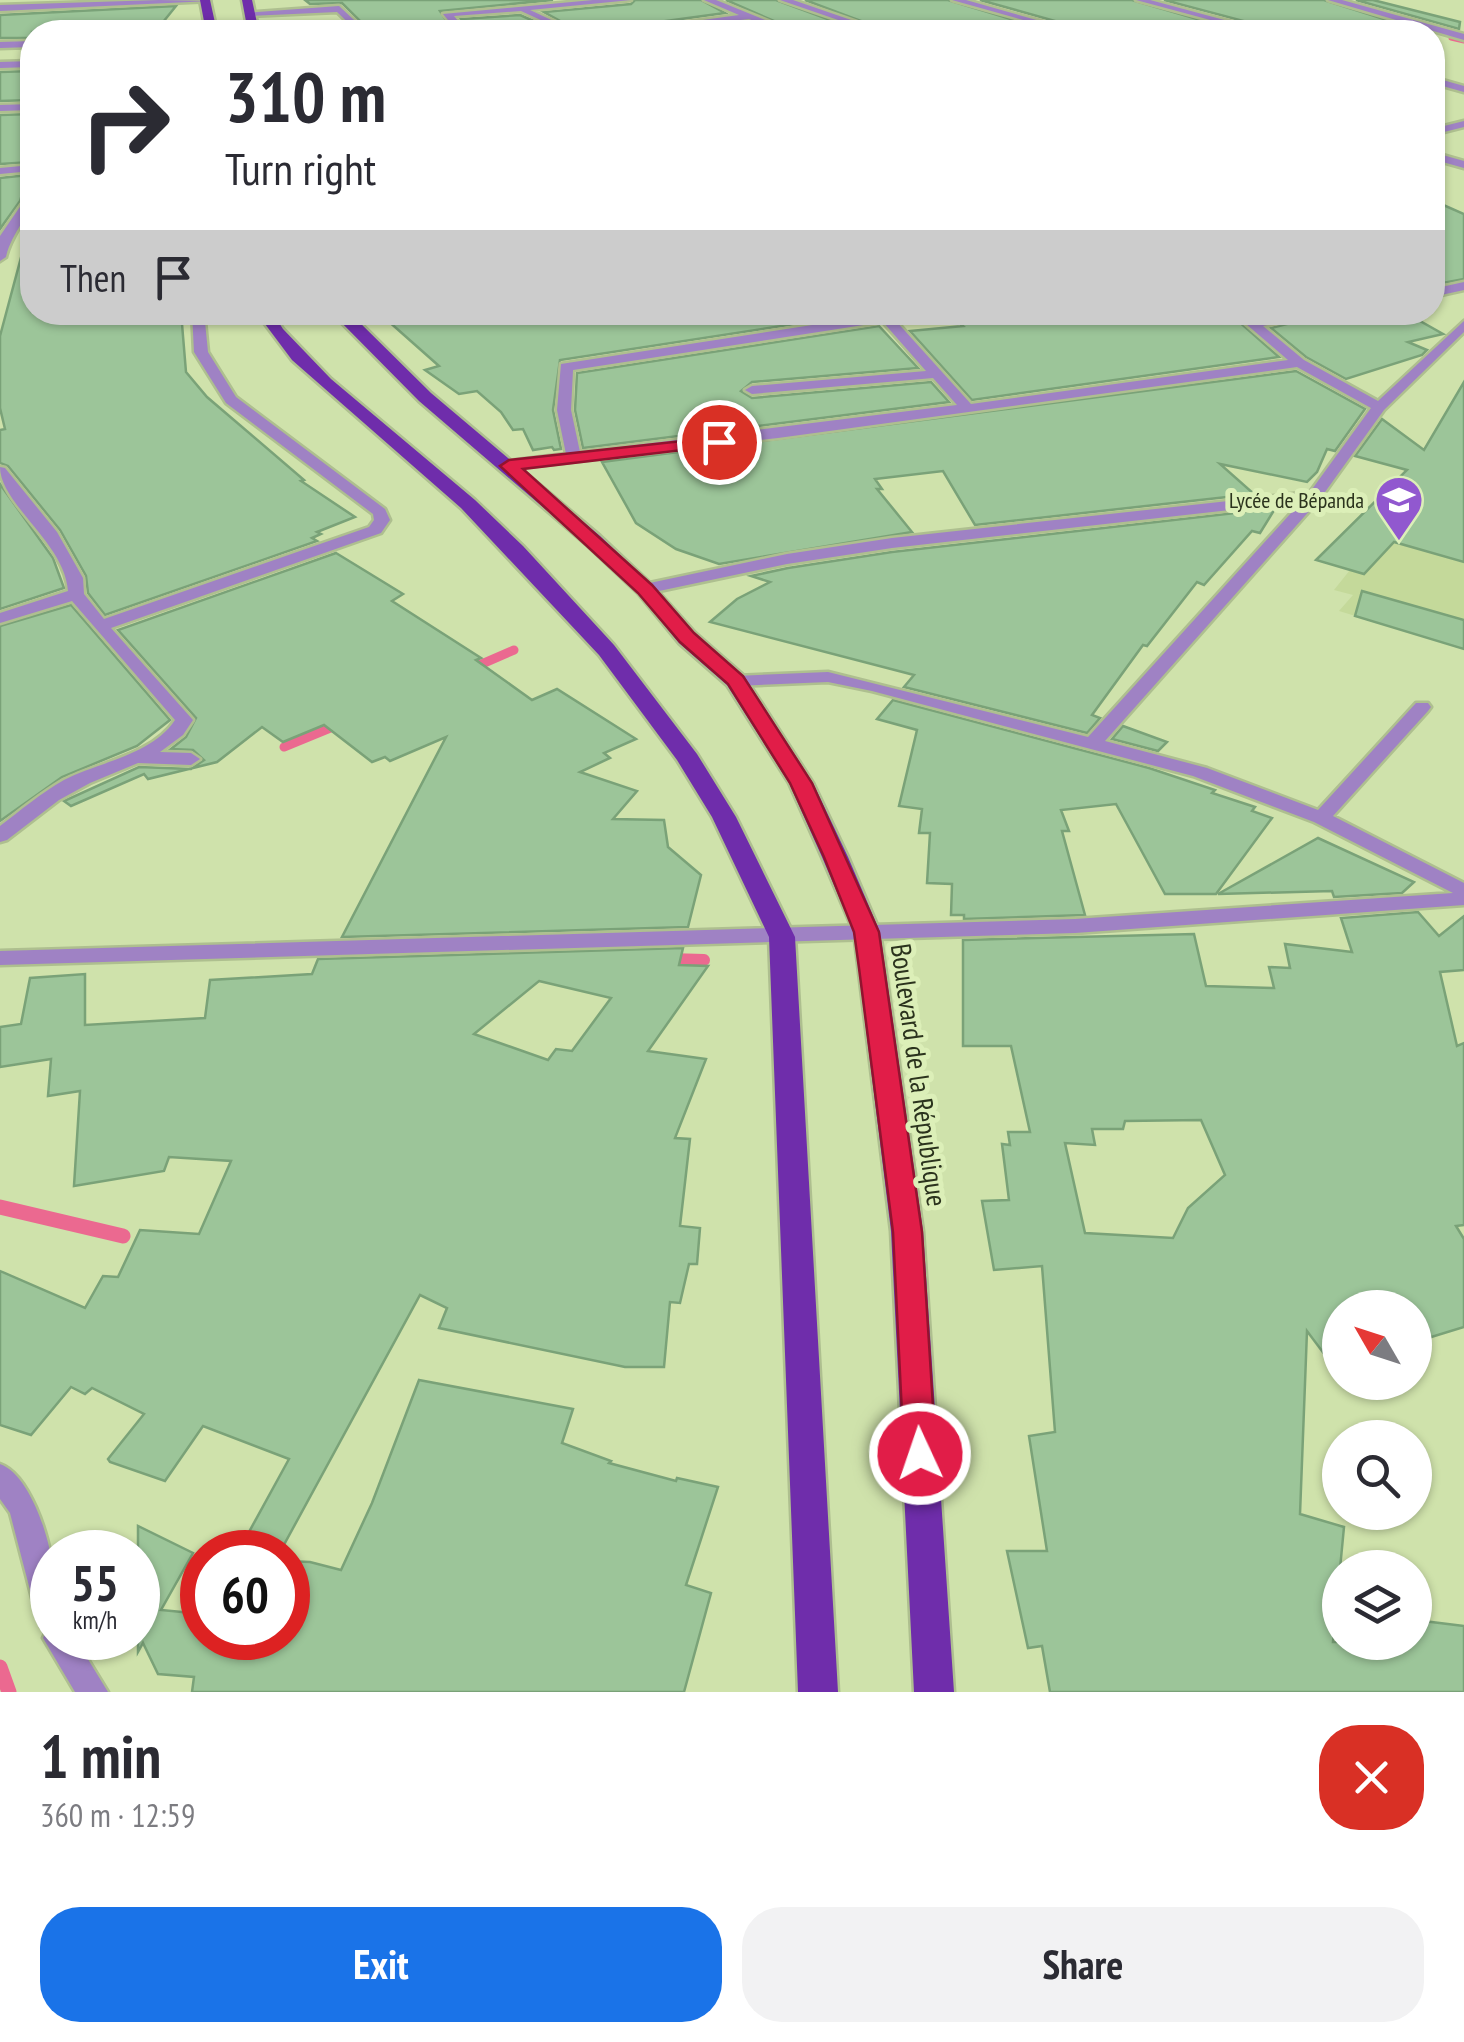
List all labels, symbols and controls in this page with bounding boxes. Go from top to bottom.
text: 310 m [225,51,386,141]
icon: right [60,60,190,190]
text: Turn right [225,139,376,197]
icon: arrive [146,250,201,305]
text: Then [60,253,126,302]
pin [677,400,762,485]
icon: arrive [692,415,747,470]
school or university icon: Lycée de Bépanda [1373,474,1425,542]
place label: Lycée de Bépanda [1229,486,1364,514]
street label: Boulevard de la République [883,941,956,1209]
north arrow [1322,1290,1432,1400]
map controls [1322,1290,1432,1660]
position arrow [868,1402,972,1506]
button: search [1322,1420,1432,1530]
speed limit sign: 60 [180,1530,310,1660]
text: 55 [71,1550,119,1615]
button: layers [1322,1550,1432,1660]
text: km/h [73,1604,117,1636]
text: 1 min [40,1717,161,1795]
button: close [1319,1725,1424,1830]
text: 360 m · 12:59 [40,1794,195,1836]
button: Exit [40,1907,722,2022]
button: Share [742,1907,1424,2022]

